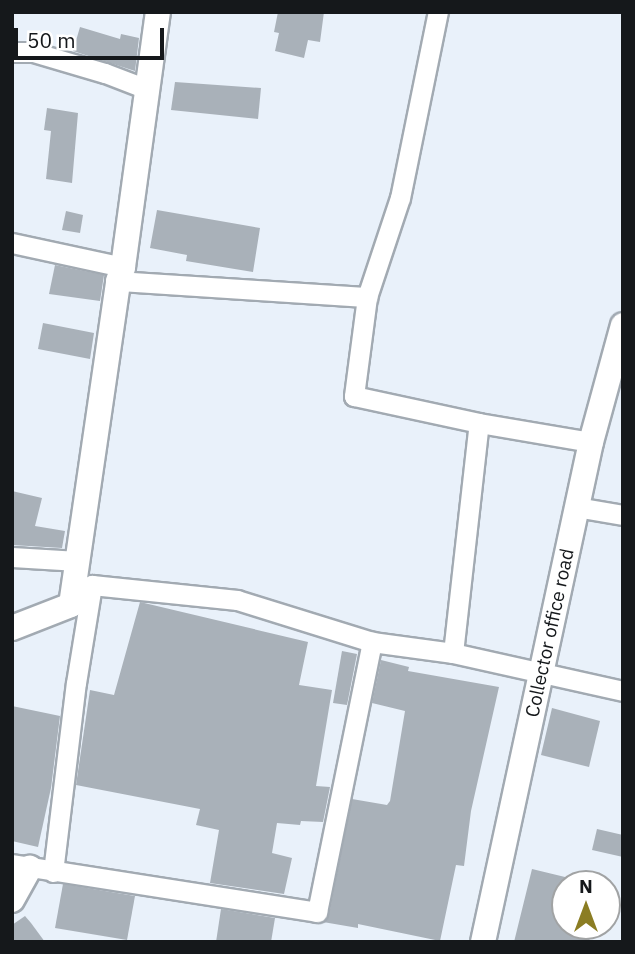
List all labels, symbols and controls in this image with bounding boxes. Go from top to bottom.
scale bar [18,14,168,58]
text: 50 m [27,26,76,54]
street label: Collector office road [521,547,579,719]
north arrow [551,870,621,940]
text: N [579,874,593,898]

